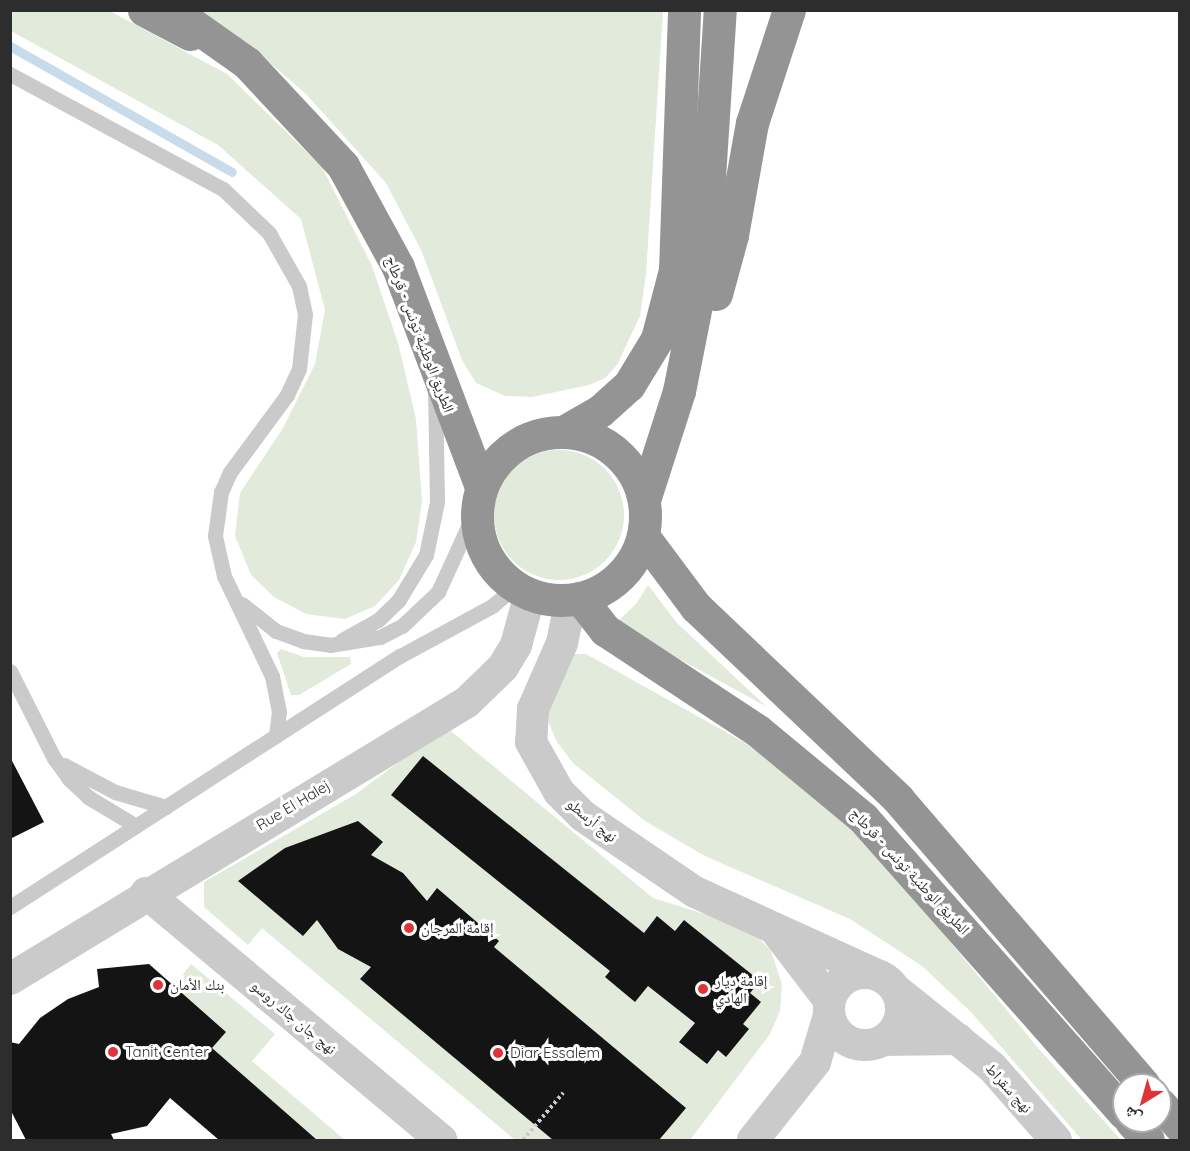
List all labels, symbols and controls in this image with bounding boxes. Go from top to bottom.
street label: الطريق الوطنية تونس - قرطاج [382,253,458,415]
street label: Rue El Halej [253,776,333,834]
street label: نهج أرسطو [563,794,621,846]
street label: الطريق الوطنية تونس - قرطاج [847,804,973,938]
place label: إقامة المرجان [421,919,494,937]
marker: إقامة المرجان [402,921,416,935]
place label: إقامة ديار الهادي [715,971,767,1006]
place label: بنك الأمان [170,976,224,994]
street label: نهج جان جاك روسو [248,976,340,1058]
marker: بنك الأمان [151,978,165,992]
marker: إقامة ديار الهادي [696,982,710,996]
place label: Tanit Center [125,1043,209,1061]
place label: Diar Essalem [510,1044,600,1062]
marker: Tanit Center [106,1045,120,1059]
marker: Diar Essalem [491,1046,505,1060]
street label: نهج سقراط [982,1059,1036,1117]
north arrow [1112,1073,1172,1133]
text: ش [1120,1103,1145,1129]

